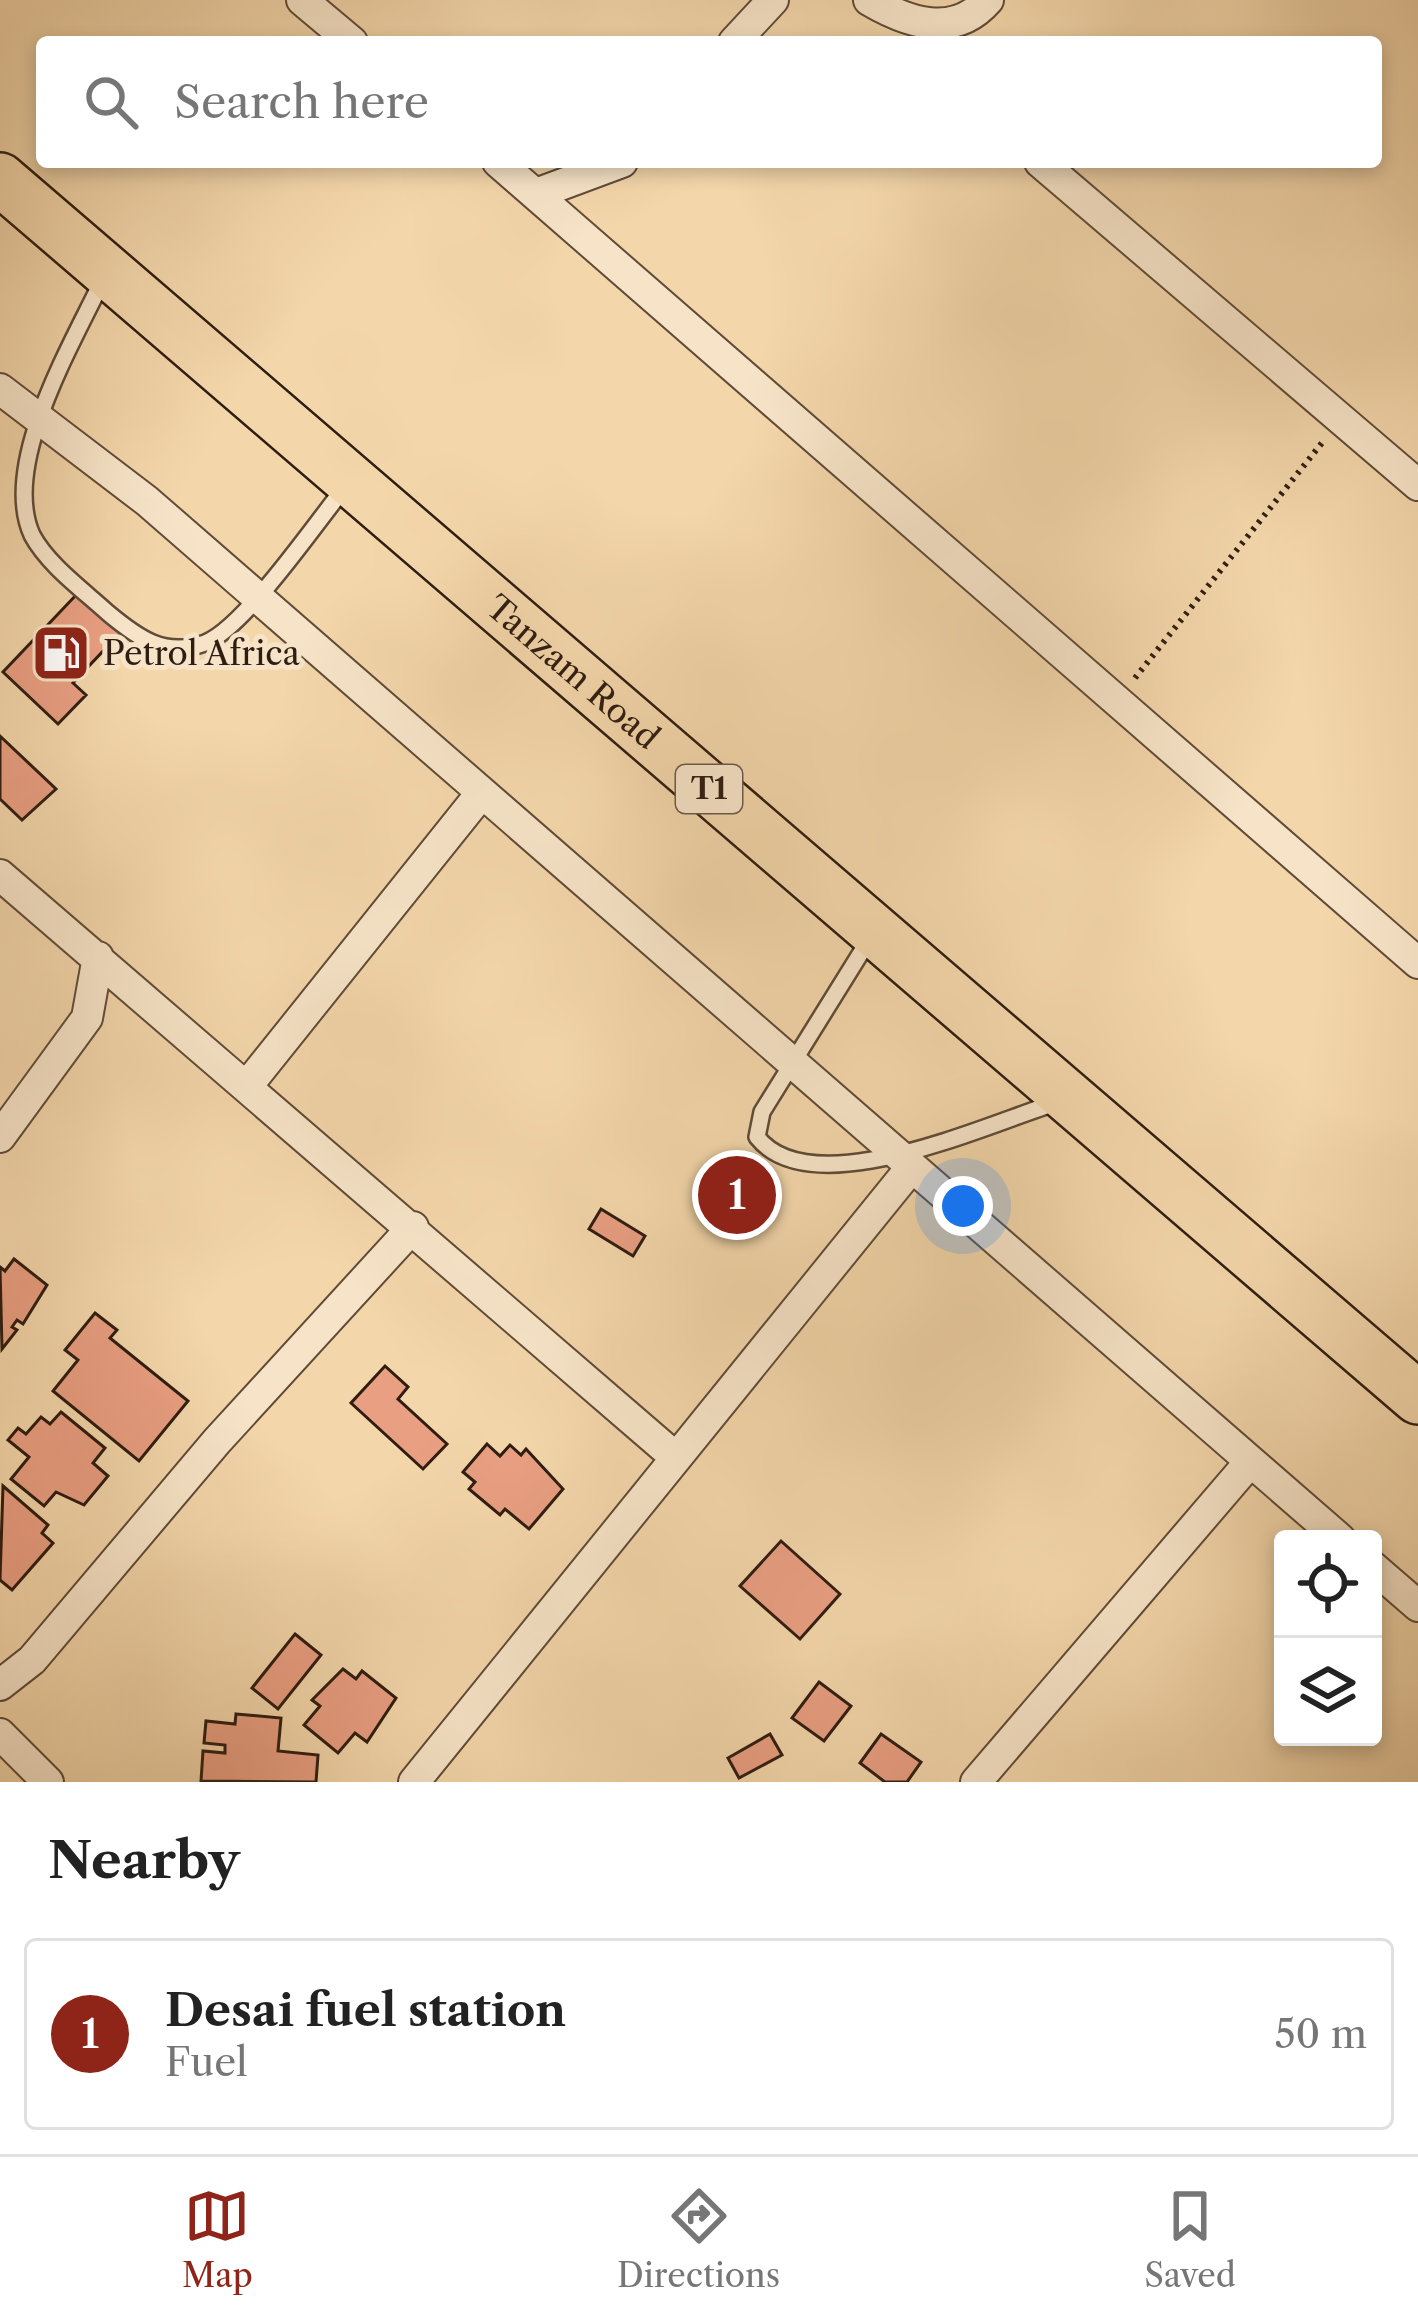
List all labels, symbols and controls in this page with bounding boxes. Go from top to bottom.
search box [36,36,1382,168]
icon: search [78,69,144,135]
text: Search here [174,74,429,130]
street label: Tanzam Road [478,586,668,758]
fuel station icon: Petrol Africa [30,622,92,684]
place label: Petrol Africa [103,633,301,674]
road number: T1 [676,765,742,813]
pin: 1 [698,1150,776,1240]
your location [933,1176,993,1236]
map controls [1274,1530,1382,1746]
button: locate [1274,1530,1382,1638]
button: layers [1274,1638,1382,1746]
text: Nearby [48,1829,240,1891]
text: Desai fuel station [165,1982,566,2038]
text: 1 [81,2010,99,2058]
text: 50 m [1274,2010,1367,2058]
text: Fuel [165,2038,248,2086]
tab: Map [182,2183,253,2296]
tab: Directions [617,2183,780,2296]
tab: Saved [1144,2183,1236,2296]

